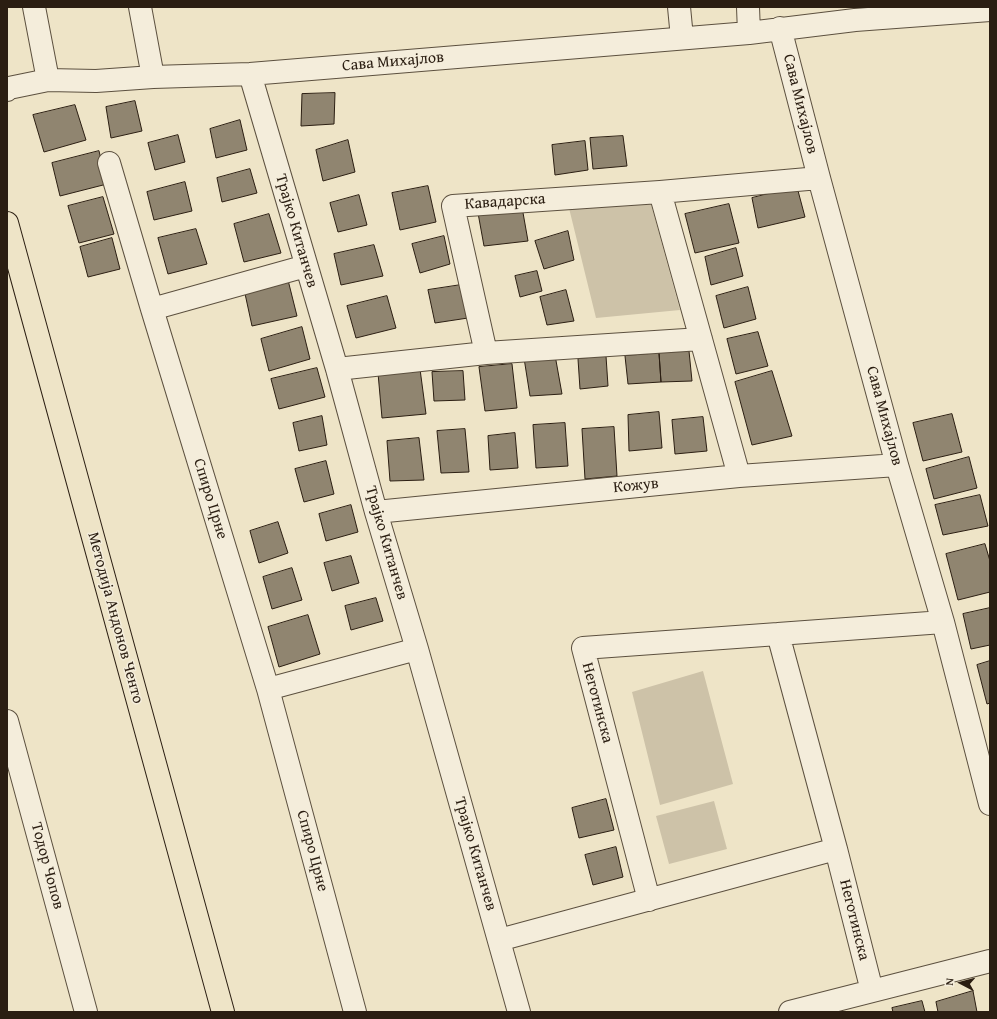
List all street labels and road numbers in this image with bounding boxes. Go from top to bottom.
street label: Сава Михајлов [341,48,445,76]
street label: Сава Михајлов [778,52,822,156]
street label: Трајко Китанчев [271,172,321,290]
street label: Кавадарска [464,190,546,214]
street label: Сава Михајлов [862,364,906,468]
street label: Спиро Црне [189,456,231,542]
street label: Кожув [612,474,660,498]
street label: Трајко Китанчев [361,484,411,602]
street label: Методија Андонов Ченто [83,530,147,706]
street label: Неготинска [577,661,617,745]
street label: Трајко Китанчев [450,795,500,913]
street label: Спиро Црне [292,808,332,894]
street label: Тодор Чопов [26,820,68,912]
street label: Неготинска [835,878,873,962]

